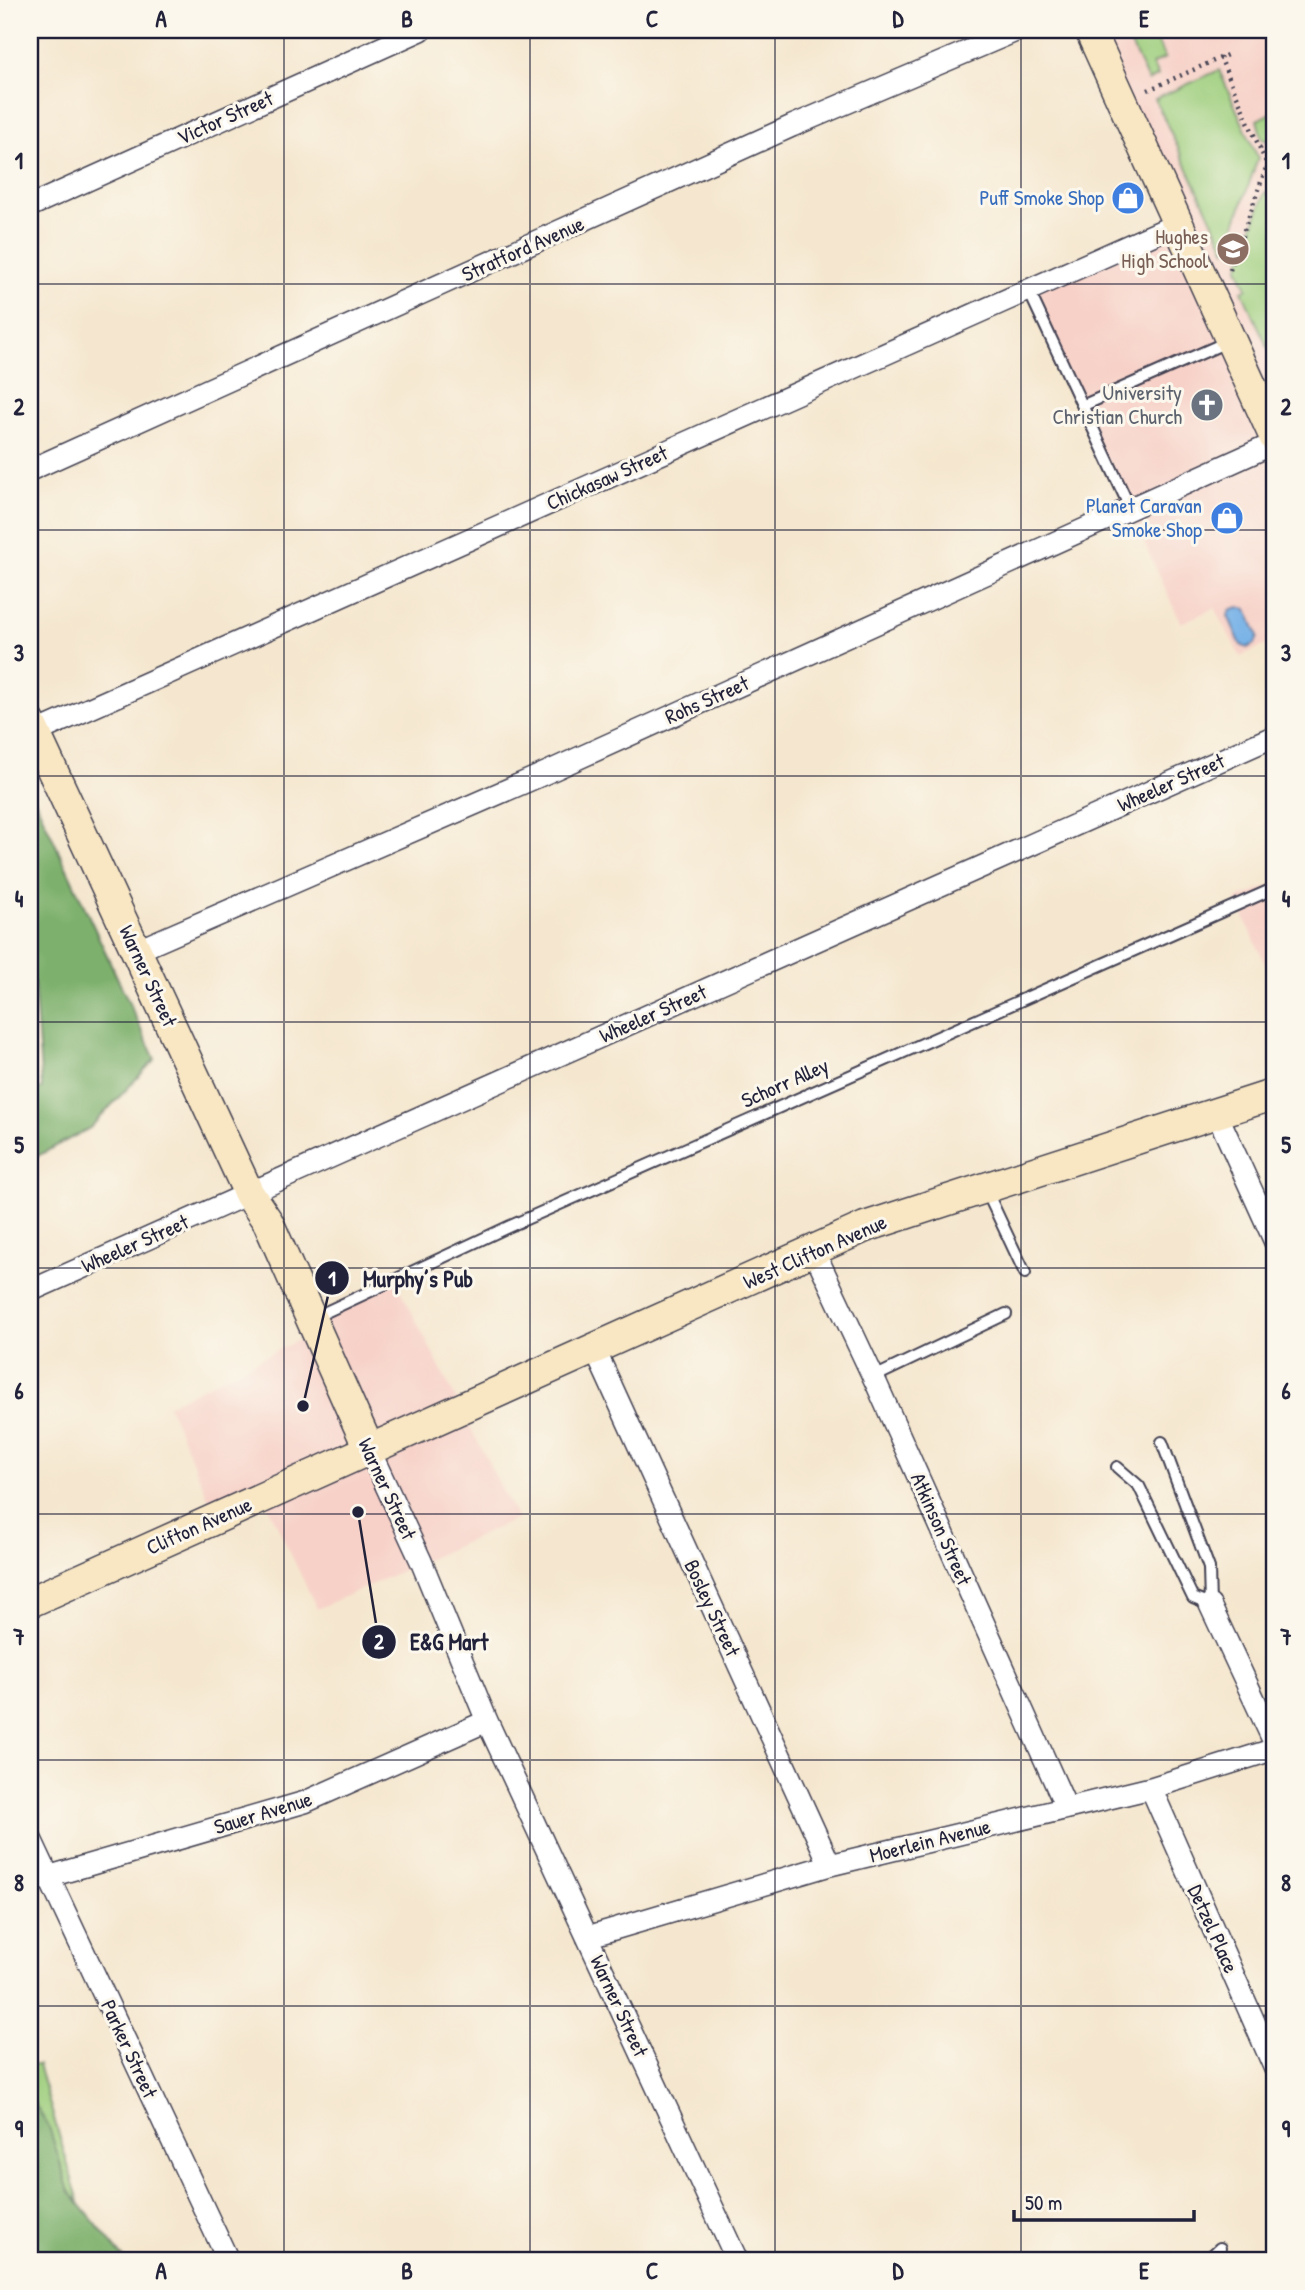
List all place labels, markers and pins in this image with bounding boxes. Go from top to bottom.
shop icon: Puff Smoke Shop [1109,179,1147,217]
place label: Puff Smoke Shop [979,183,1104,212]
place label: Hughes High School [1121,222,1208,275]
school or university icon: Hughes High School [1214,230,1252,268]
place label: University Christian Church [1053,378,1182,431]
church icon: University Christian Church [1188,386,1226,424]
place label: Planet Caravan Smoke Shop [1086,491,1202,544]
shop icon: Planet Caravan Smoke Shop [1208,499,1246,537]
callout: Murphy’s Pub [314,1256,487,1300]
callout: E&G Mart [361,1620,502,1664]

